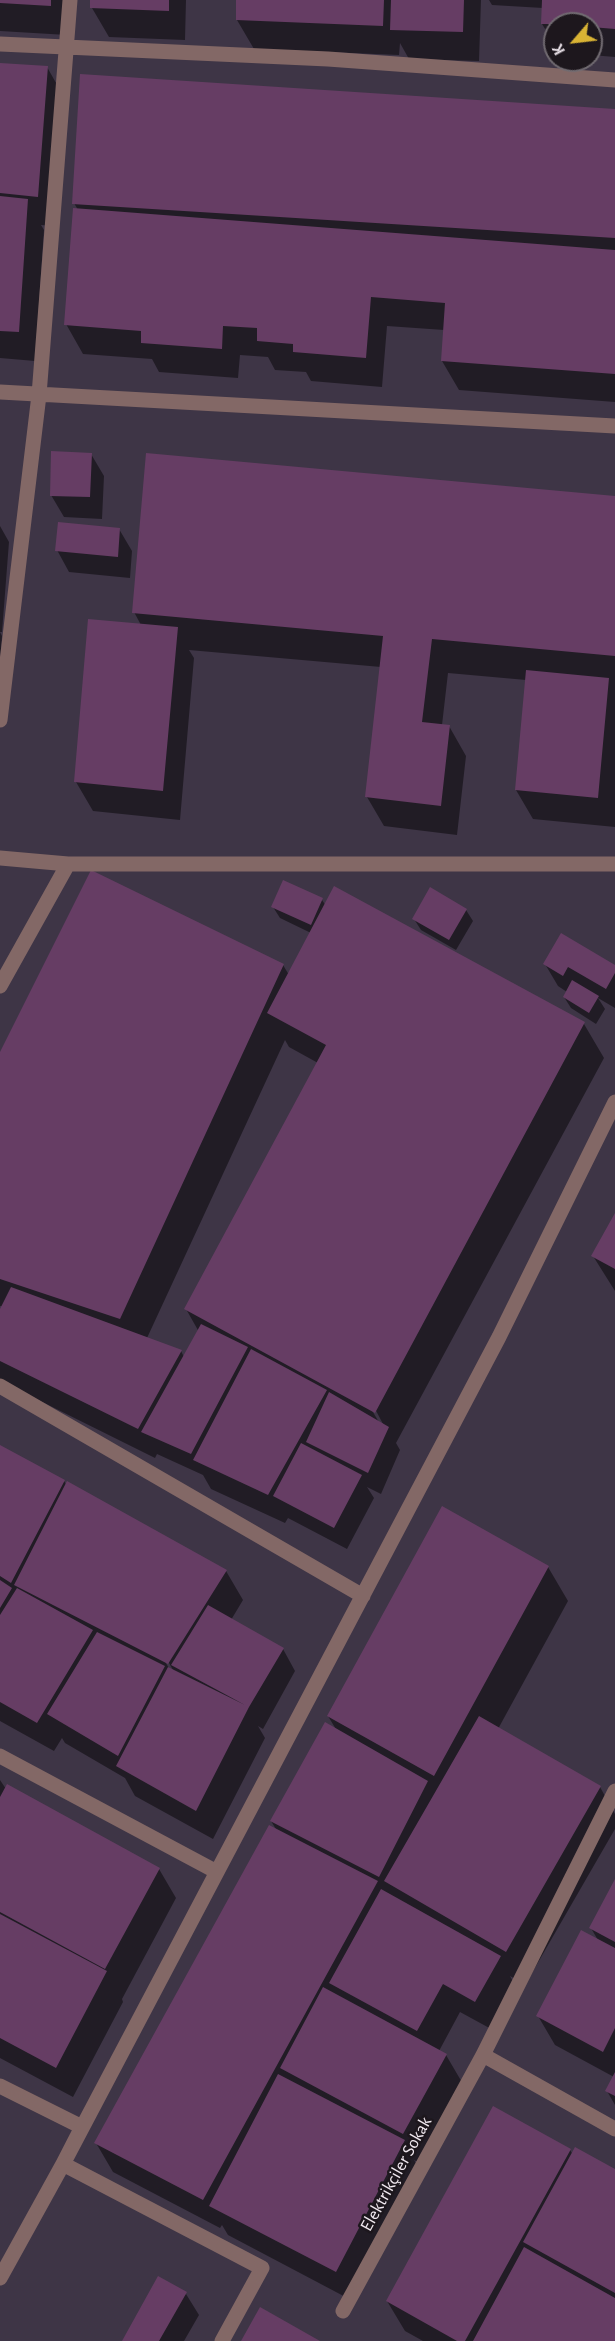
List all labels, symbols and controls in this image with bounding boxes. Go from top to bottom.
north arrow [543,12,603,72]
text: K [550,42,568,57]
street label: Elektrikçiler Sokak [356,2113,436,2235]

